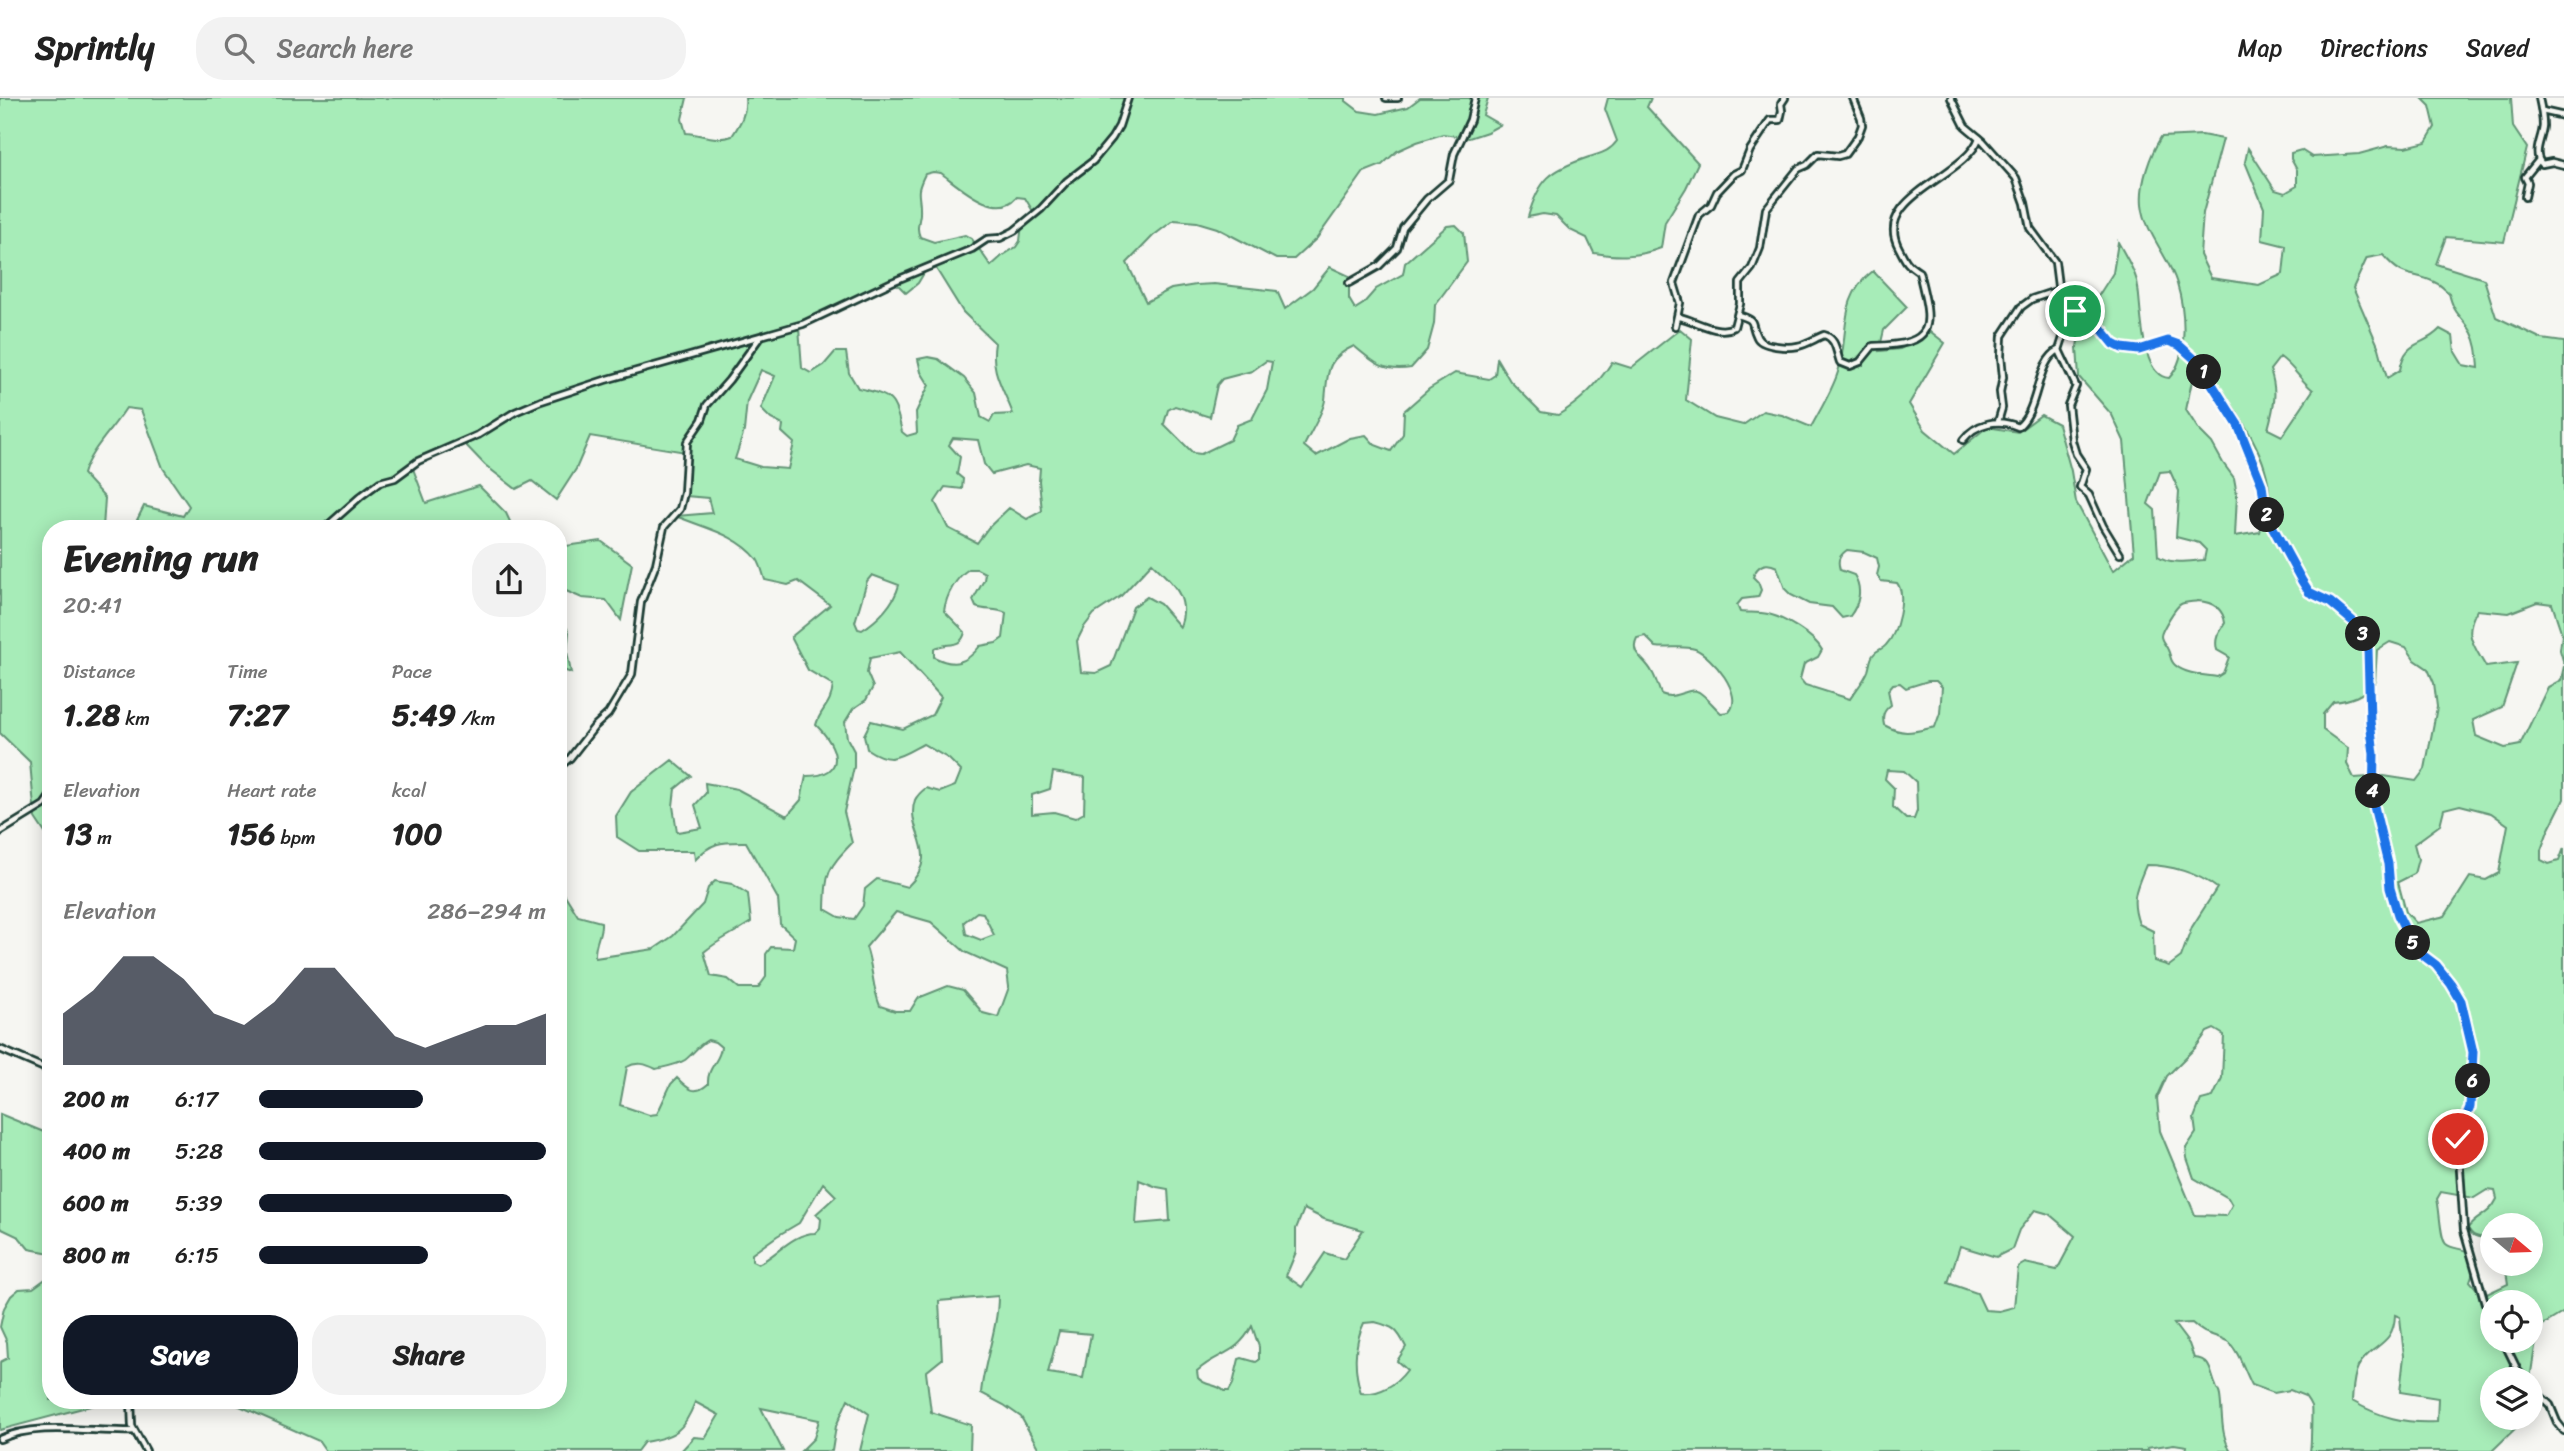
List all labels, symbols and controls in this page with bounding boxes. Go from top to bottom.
search box [196,17,686,80]
text: Sprintly [35,19,154,77]
text: Search here [276,25,413,71]
text: Map [2238,27,2282,69]
text: Directions [2320,27,2428,69]
text: Saved [2466,27,2529,69]
icon: search [220,29,258,67]
pin [2045,281,2105,341]
icon: arrive [2056,292,2094,330]
pin: 1 [2186,354,2222,390]
text: 1 [2199,355,2208,388]
pin: 2 [2250,498,2284,532]
text: 2 [2261,498,2272,531]
text: Evening run [63,525,259,592]
button: share [472,543,546,617]
text: 20:41 [63,585,122,626]
pin: 3 [2346,616,2380,652]
text: 3 [2357,617,2368,650]
text: Distance [63,655,135,688]
text: Time [227,655,268,688]
text: Pace [392,655,432,688]
text: 1.28 [63,688,120,742]
text: 7:27 [227,688,288,742]
text: 5:49 [392,688,456,742]
text: km [120,702,150,735]
text: /km [456,702,495,735]
text: Elevation [63,774,140,807]
text: Heart rate [227,774,317,807]
text: kcal [392,774,426,807]
pin: 4 [2356,774,2390,808]
text: 4 [2367,774,2378,807]
text: 13 [63,807,92,861]
text: 156 [227,807,276,861]
text: 100 [392,807,442,861]
text: m [92,821,112,854]
text: bpm [276,821,316,854]
text: Elevation [63,891,156,932]
text: 286–294 m [427,891,546,932]
pin: 5 [2396,926,2430,960]
text: 5 [2407,926,2418,959]
pin: 6 [2456,1063,2490,1098]
text: 6 [2467,1064,2478,1097]
text: 200 m [63,1079,129,1120]
text: 6:17 [175,1079,218,1120]
pin [2428,1109,2488,1169]
icon: check [2439,1120,2477,1158]
text: 400 m [63,1131,130,1172]
text: 5:28 [175,1131,223,1172]
text: 600 m [63,1183,129,1224]
text: 5:39 [175,1183,223,1224]
north arrow [2480,1213,2543,1276]
map controls [2480,1213,2543,1430]
text: 800 m [63,1235,130,1276]
text: 6:15 [175,1235,219,1276]
button: locate [2480,1290,2543,1353]
button: Save [63,1315,298,1395]
button: Share [312,1315,546,1395]
button: layers [2480,1367,2543,1430]

